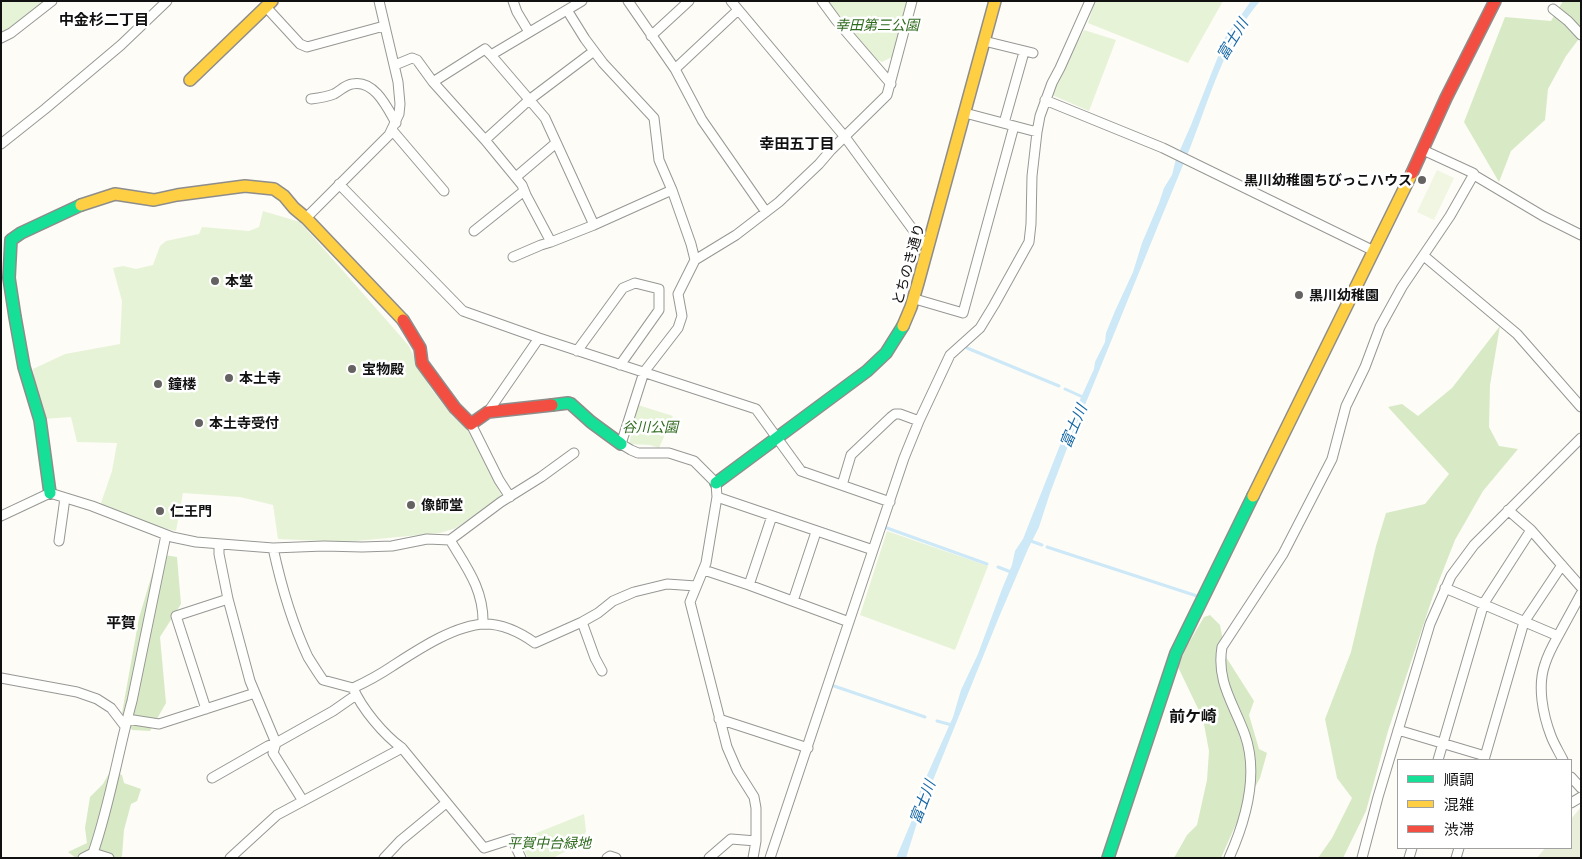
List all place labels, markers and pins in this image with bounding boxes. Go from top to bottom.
place label: 黒川幼稚園ちびっこハウス [1244,172,1412,188]
marker: 黒川幼稚園ちびっこハウス [1416,174,1428,186]
place label: 本堂 [225,273,253,289]
marker: 本堂 [209,275,221,287]
place label: 黒川幼稚園 [1309,287,1379,303]
marker: 黒川幼稚園 [1293,289,1305,301]
place label: 宝物殿 [362,361,404,377]
marker: 宝物殿 [346,363,358,375]
place label: 本土寺 [239,370,281,386]
marker: 本土寺 [223,372,235,384]
place label: 鐘楼 [168,376,196,392]
marker: 鐘楼 [152,378,164,390]
place label: 本土寺受付 [209,415,279,431]
marker: 本土寺受付 [193,417,205,429]
place label: 像師堂 [421,497,463,513]
marker: 像師堂 [405,499,417,511]
place label: 仁王門 [170,503,212,519]
marker: 仁王門 [154,505,166,517]

